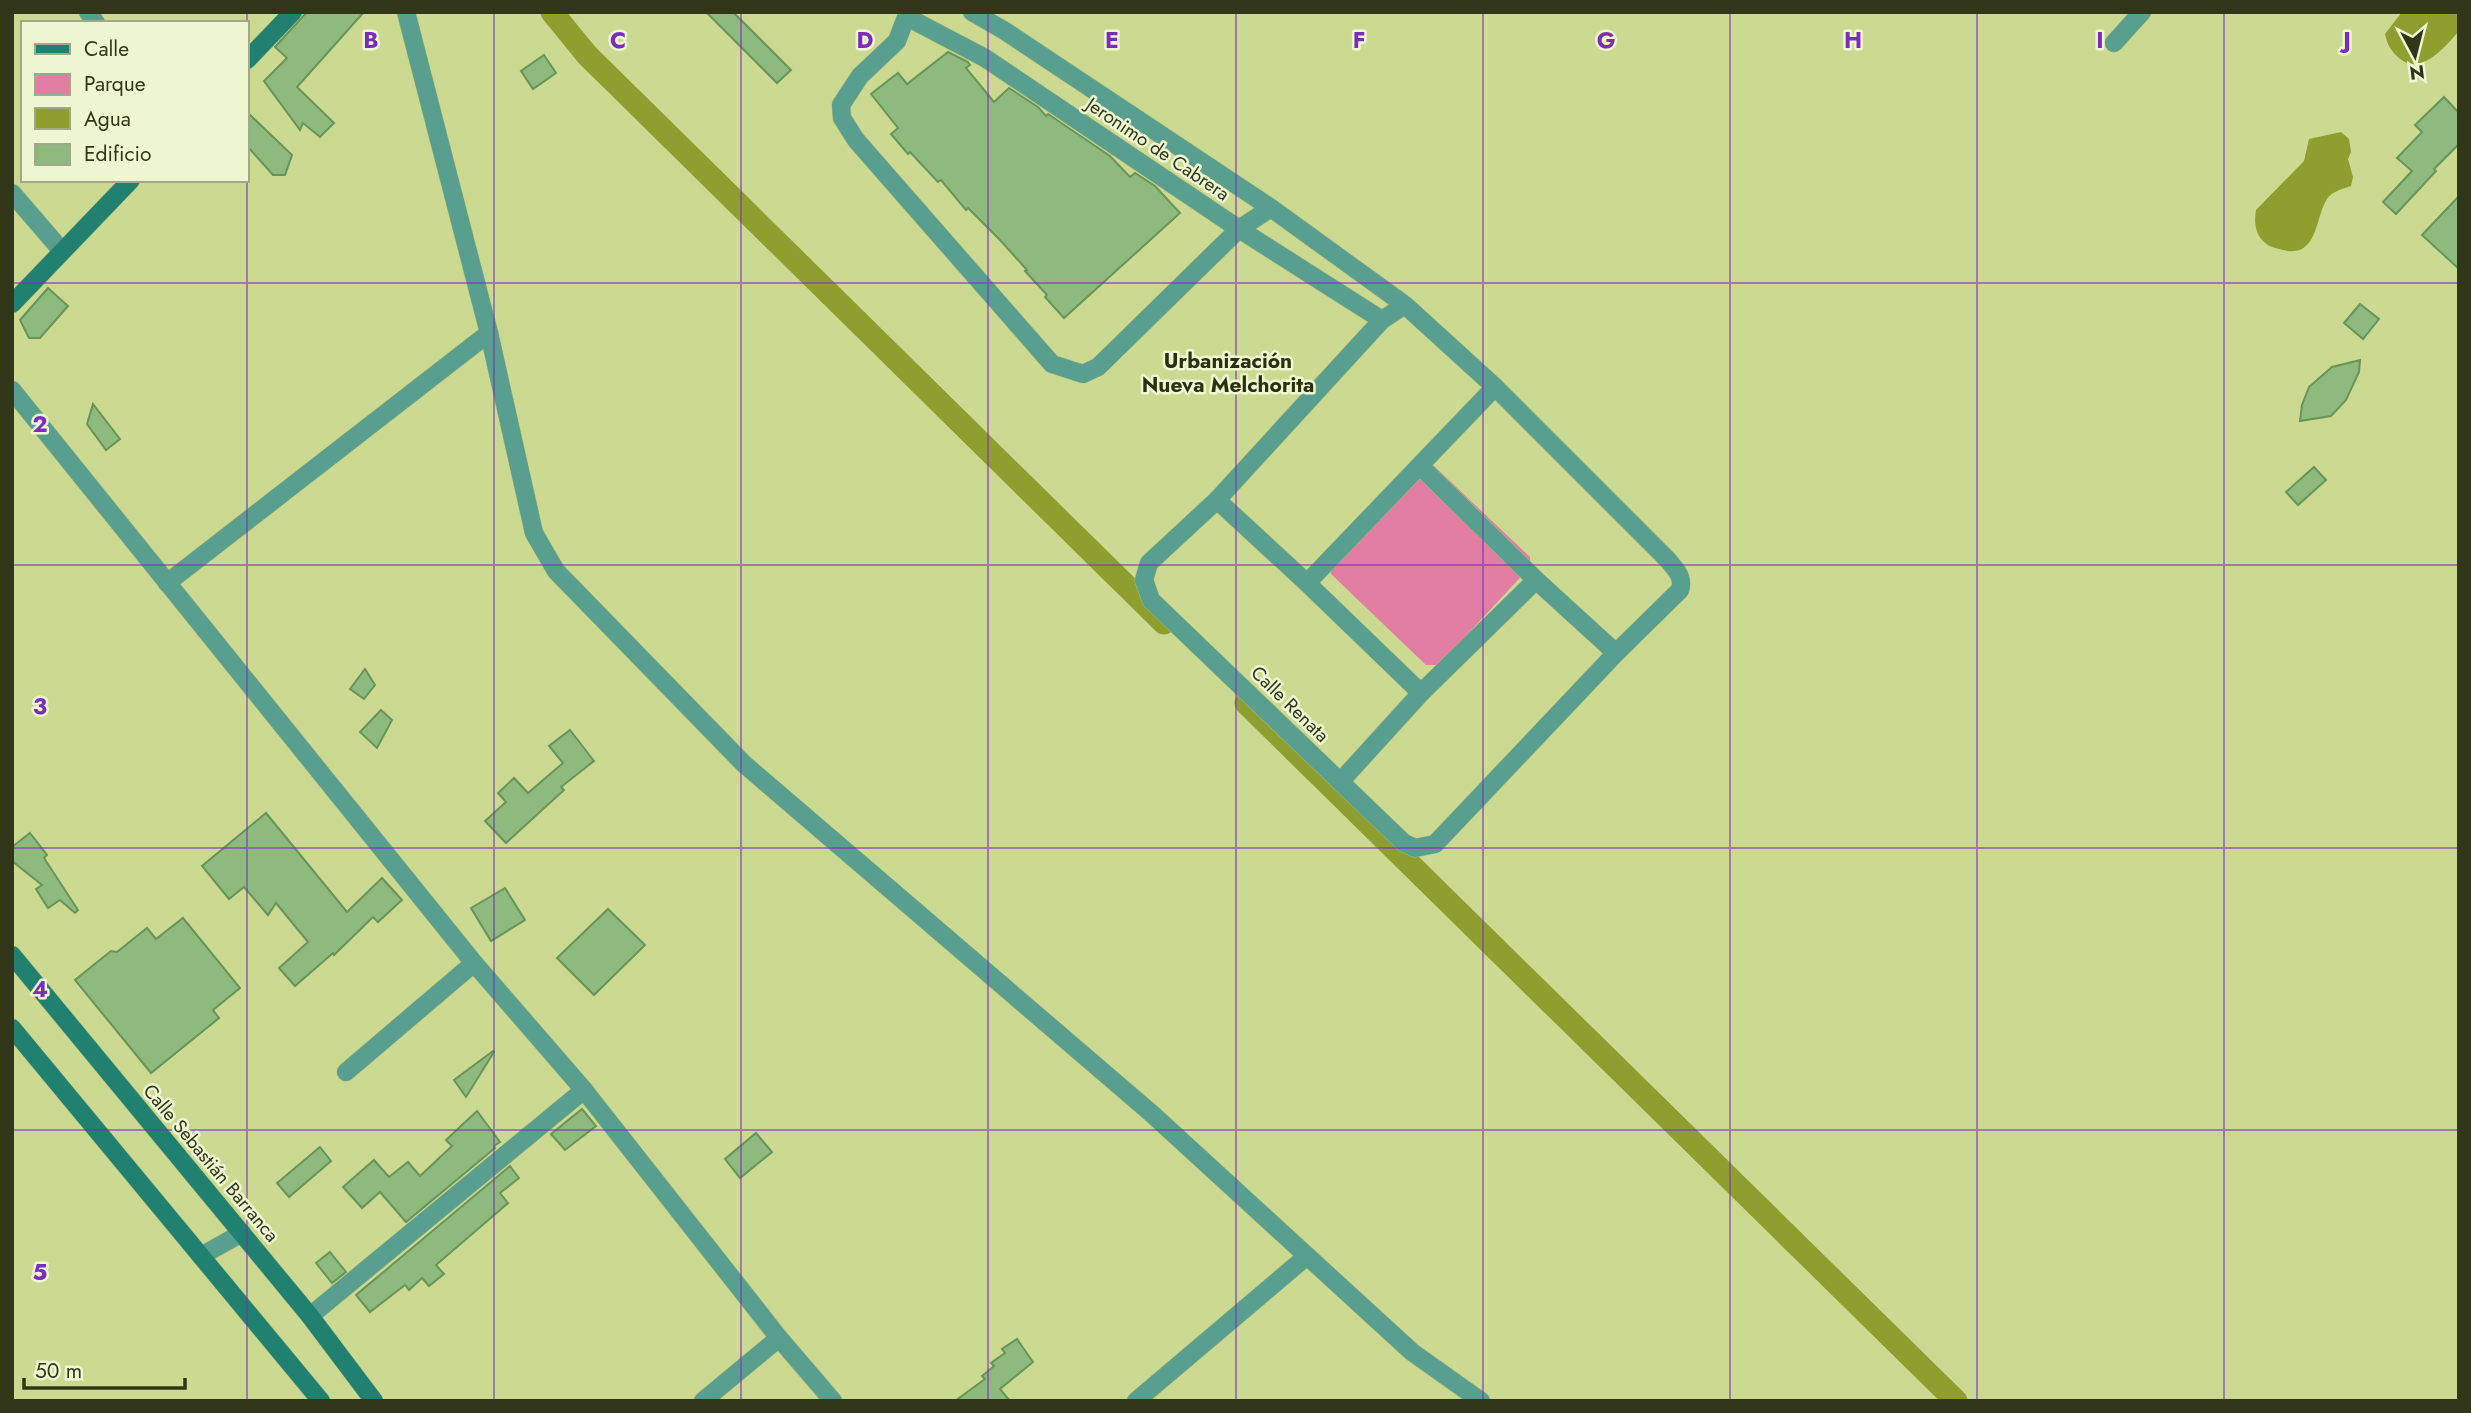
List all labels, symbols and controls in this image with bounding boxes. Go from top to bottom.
legend [21,21,248,182]
north arrow [2380,21,2450,91]
text: B [363,23,379,57]
text: C [610,23,626,57]
text: D [857,23,874,57]
text: E [1105,23,1119,57]
text: F [1353,23,1365,57]
text: G [1597,23,1615,57]
text: H [1844,23,1862,57]
text: I [2096,23,2104,57]
text: J [2339,23,2351,57]
text: Calle [84,34,129,64]
text: N [2408,58,2426,87]
text: Parque [84,69,146,99]
street label: Jeronimo de Cabrera [1078,89,1235,207]
text: Agua [84,104,131,134]
text: Edificio [84,139,151,169]
district label: Urbanización Nueva Melchorita [1142,346,1314,400]
text: 2 [32,407,48,441]
street label: Calle Renata [1245,660,1335,748]
text: 3 [33,689,47,723]
text: 4 [32,972,48,1006]
street label: Calle Sebastián Barranca [137,1078,285,1248]
text: 5 [33,1255,47,1289]
scale bar [24,1346,186,1390]
text: 50 m [35,1356,82,1386]

